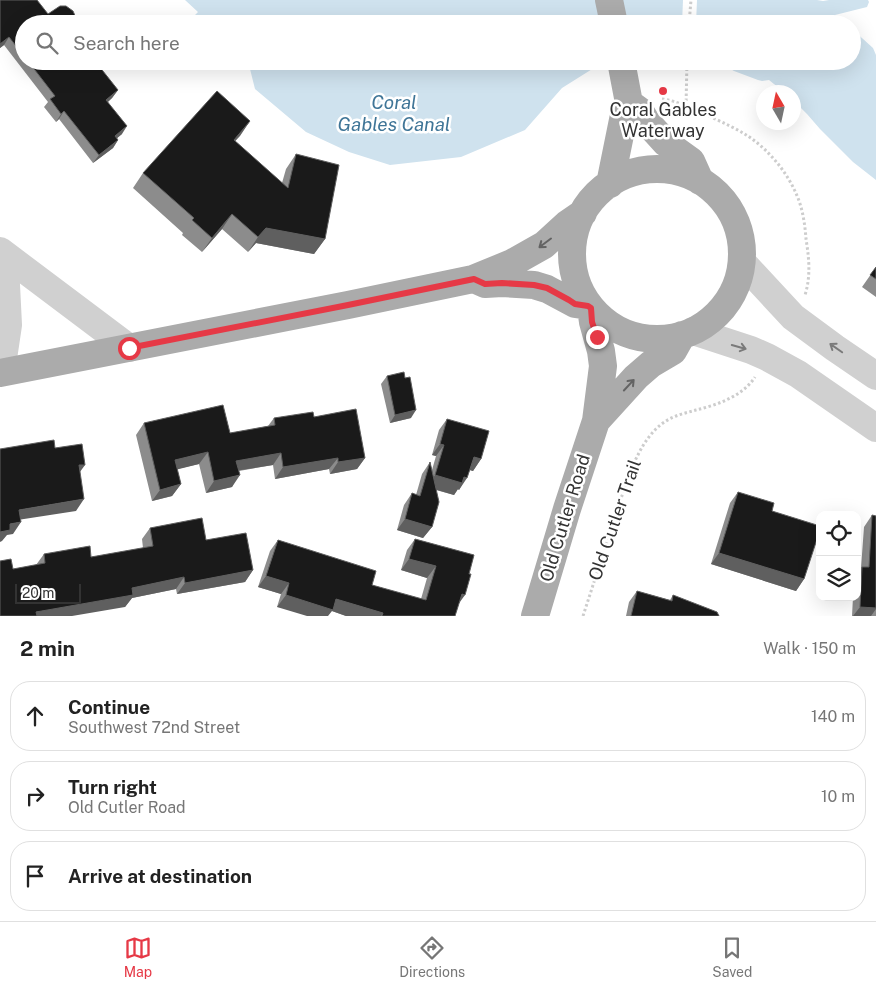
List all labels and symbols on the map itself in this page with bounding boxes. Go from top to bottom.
marker: Coral Gables Waterway [657,85,669,97]
north arrow [756,85,801,130]
water label: Coral Gables Canal [338,91,450,135]
place label: Coral Gables Waterway [609,99,717,141]
one-way arrow [539,238,552,249]
route end [586,326,609,349]
route start [118,337,141,360]
one-way arrow [731,342,747,352]
one-way arrow [829,343,843,353]
one-way arrow [622,379,634,392]
street label: Old Cutler Road [535,452,594,584]
street label: Old Cutler Trail [584,457,645,583]
scale bar [15,581,81,604]

